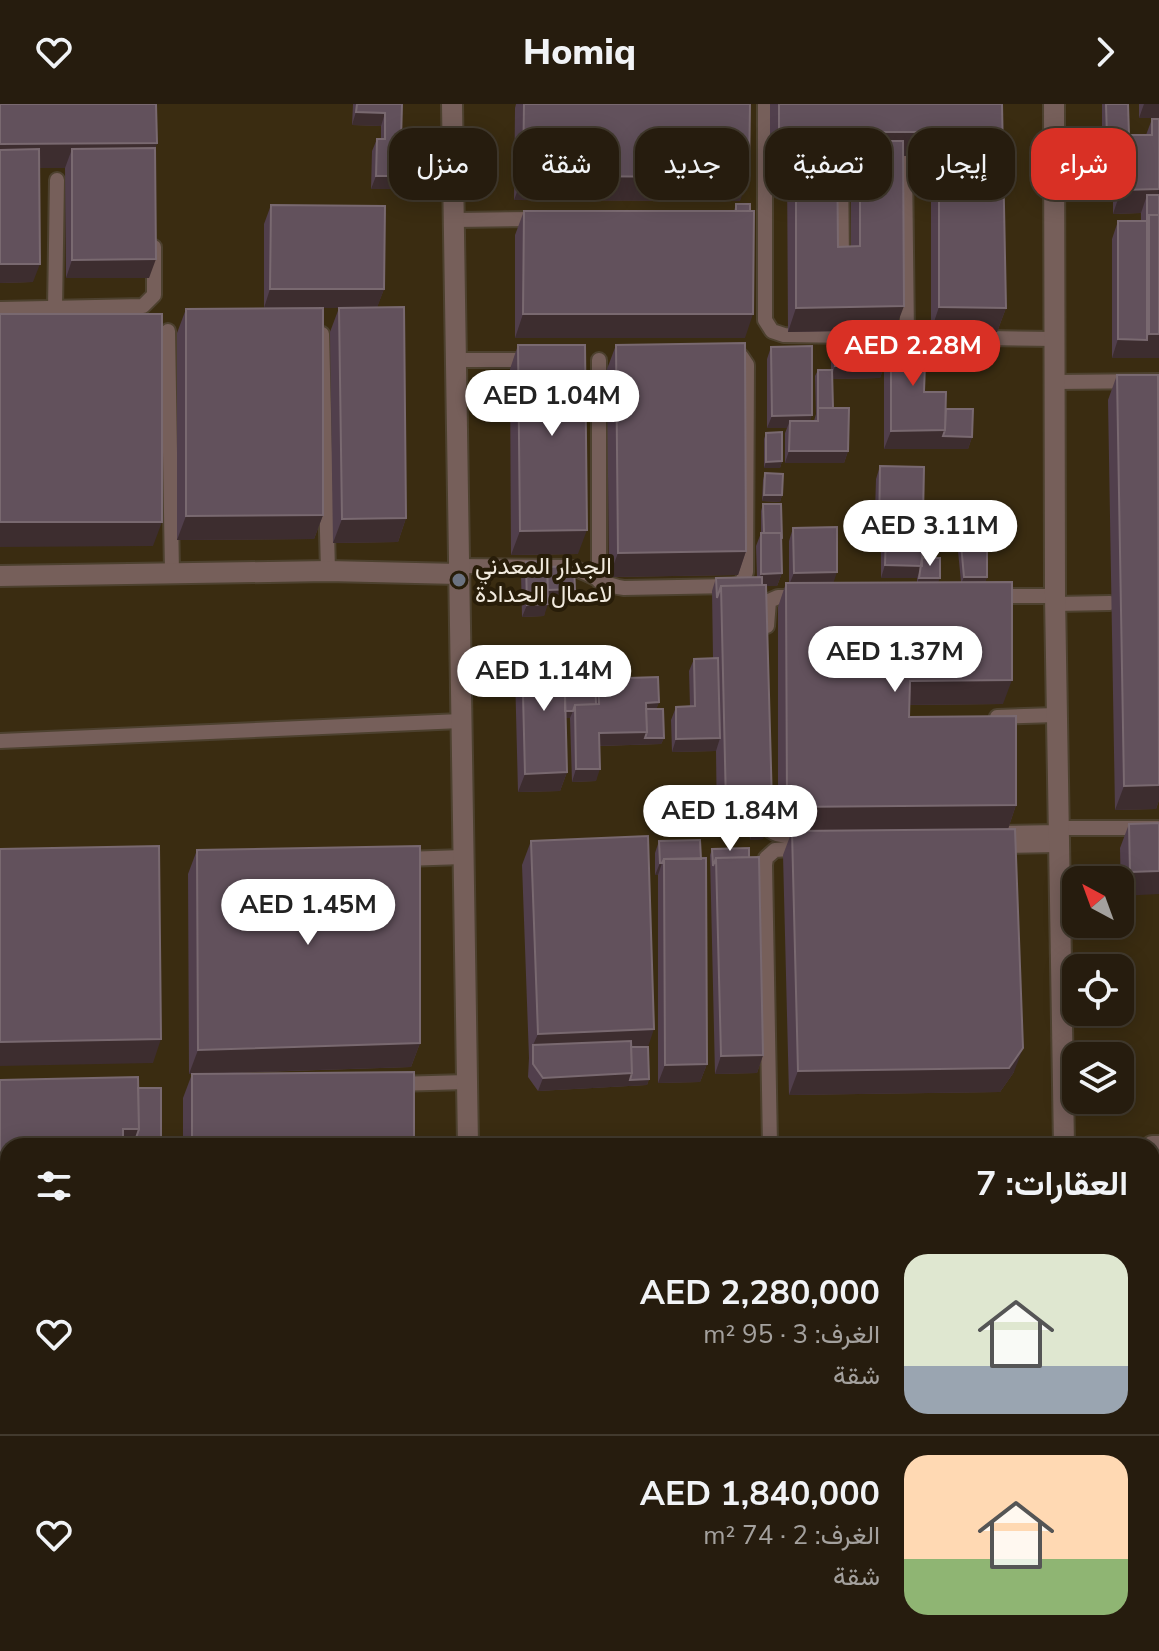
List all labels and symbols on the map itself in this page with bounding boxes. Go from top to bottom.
pin: AED 2.28M [821,320,1005,388]
pin: AED 1.04M [460,370,644,438]
pin: AED 3.11M [838,500,1022,568]
place label: الجدار المعدني لاعمال الحدادة [475,550,613,610]
marker: الجدار المعدني لاعمال الحدادة [450,571,468,589]
pin: AED 1.37M [803,626,987,694]
pin: AED 1.14M [452,645,636,713]
pin: AED 1.84M [638,785,822,853]
north arrow [1062,866,1134,938]
pin: AED 1.45M [216,879,400,947]

